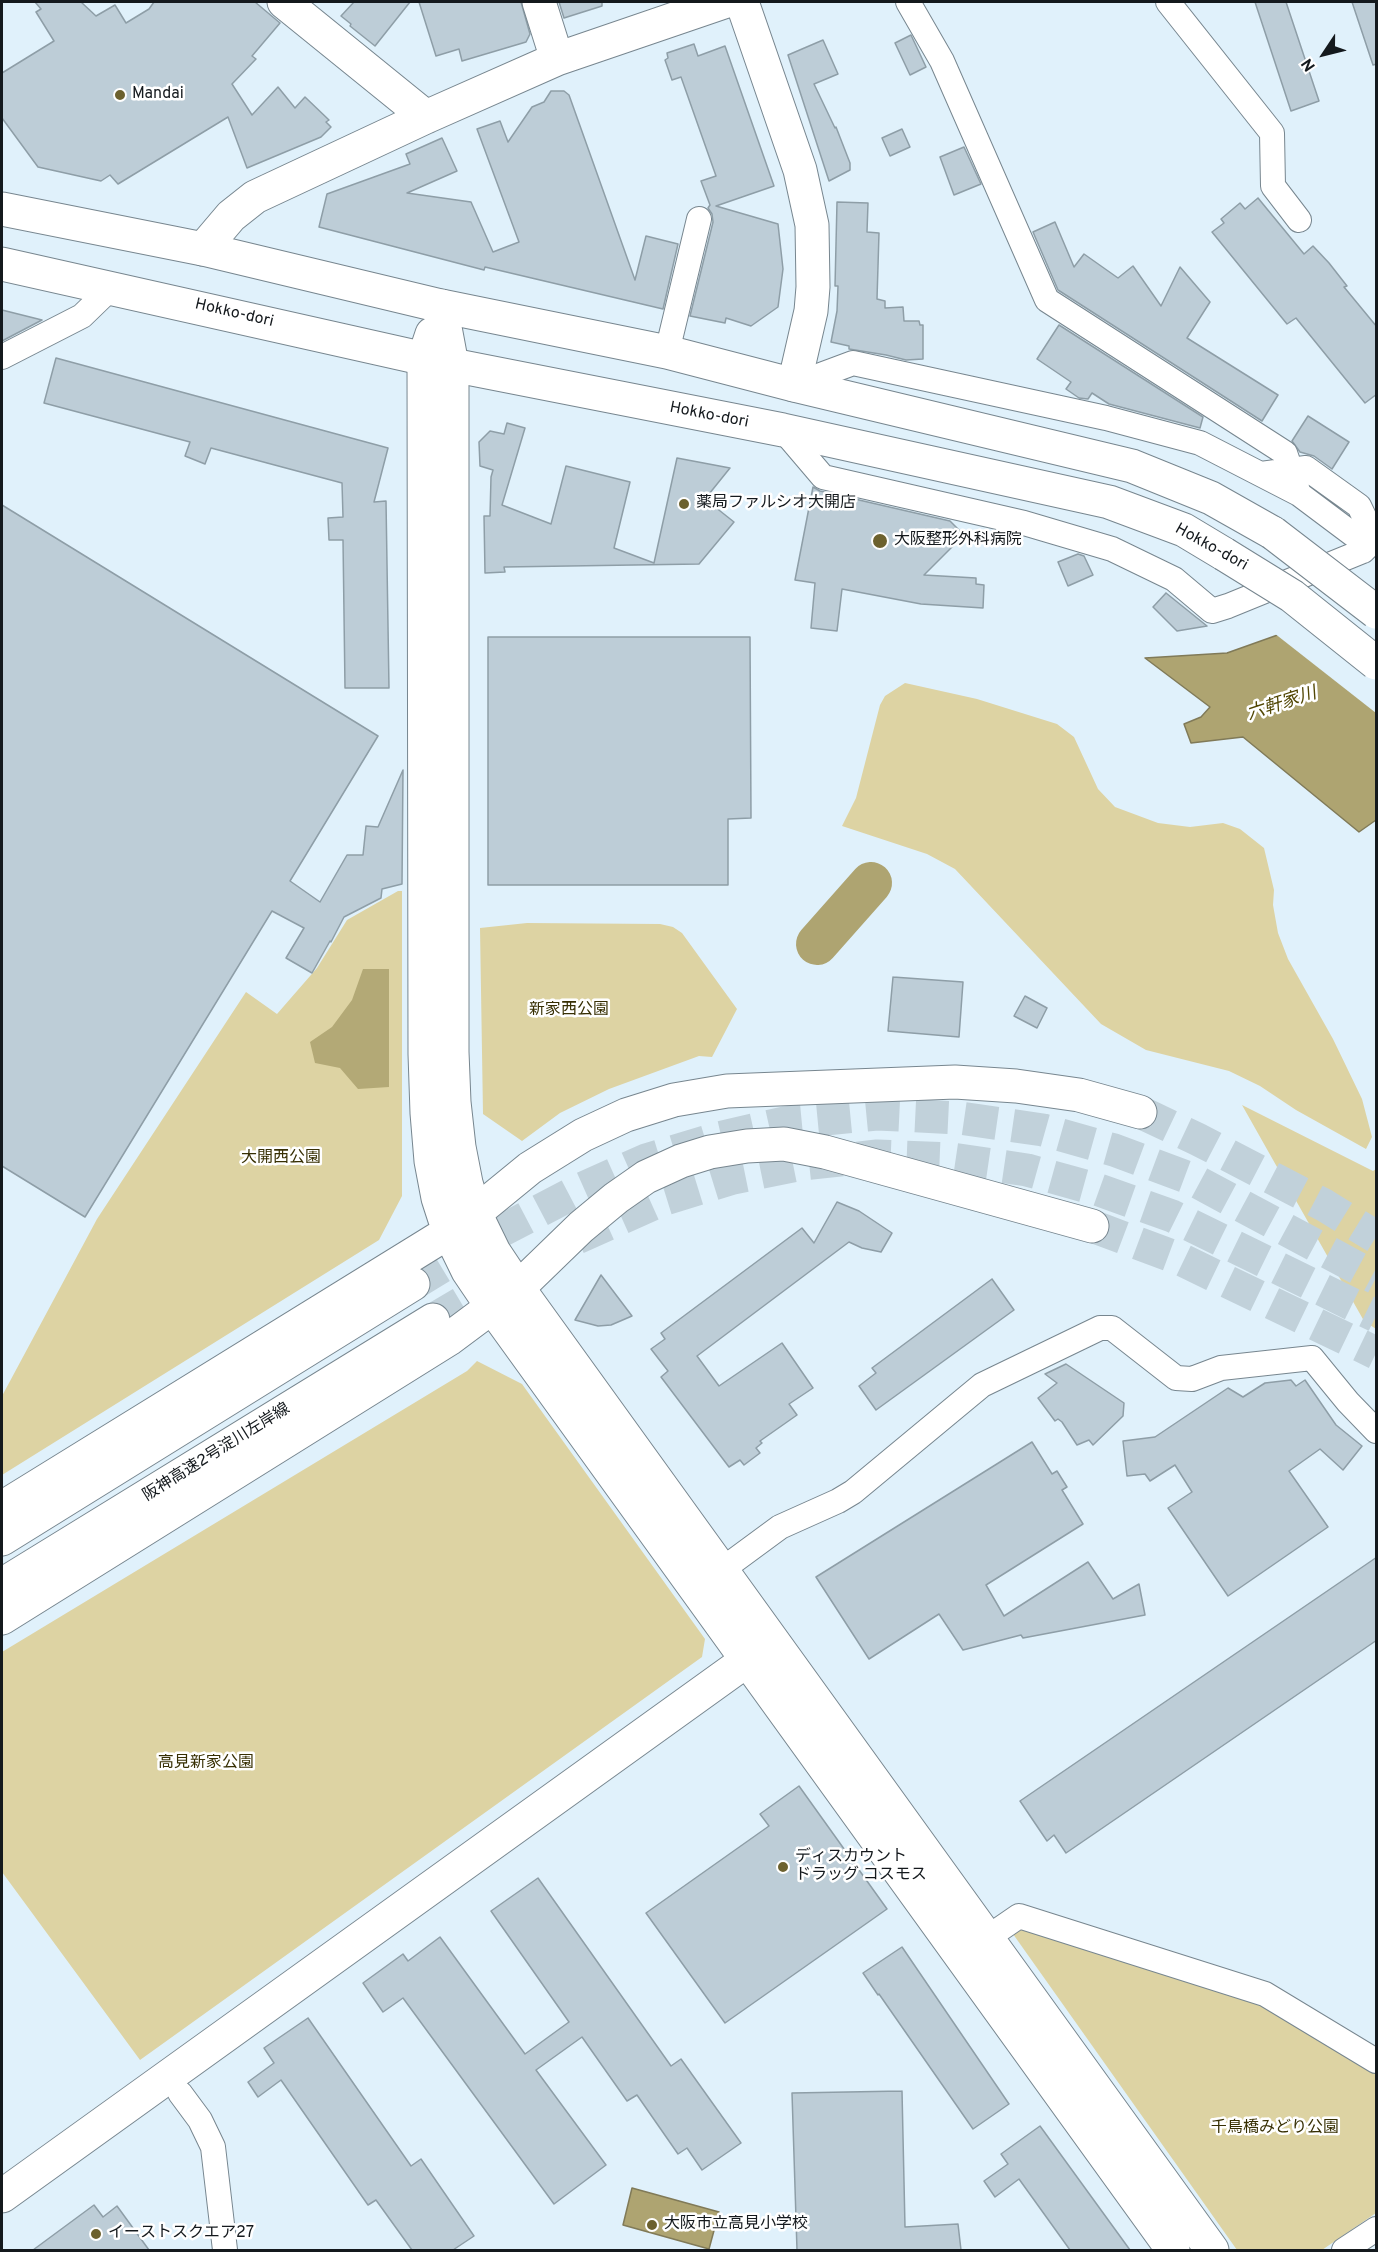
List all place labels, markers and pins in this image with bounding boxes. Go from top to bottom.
place label: Mandai [132,85,184,105]
marker: Mandai [113,88,127,102]
place label: 薬局ファルシオ大開店 [696,494,856,514]
marker: 薬局ファルシオ大開店 [677,497,691,511]
place label: 大阪整形外科病院 [894,531,1022,551]
marker: 大阪整形外科病院 [871,532,889,550]
place label: ディスカウント ドラッグ コスモス [795,1848,927,1886]
marker: ディスカウント ドラッグ コスモス [776,1860,790,1874]
place label: 大阪市立高見小学校 [664,2215,808,2235]
marker: 大阪市立高見小学校 [645,2218,659,2232]
place label: イーストスクエア27 [108,2224,254,2244]
marker: イーストスクエア27 [89,2227,103,2241]

